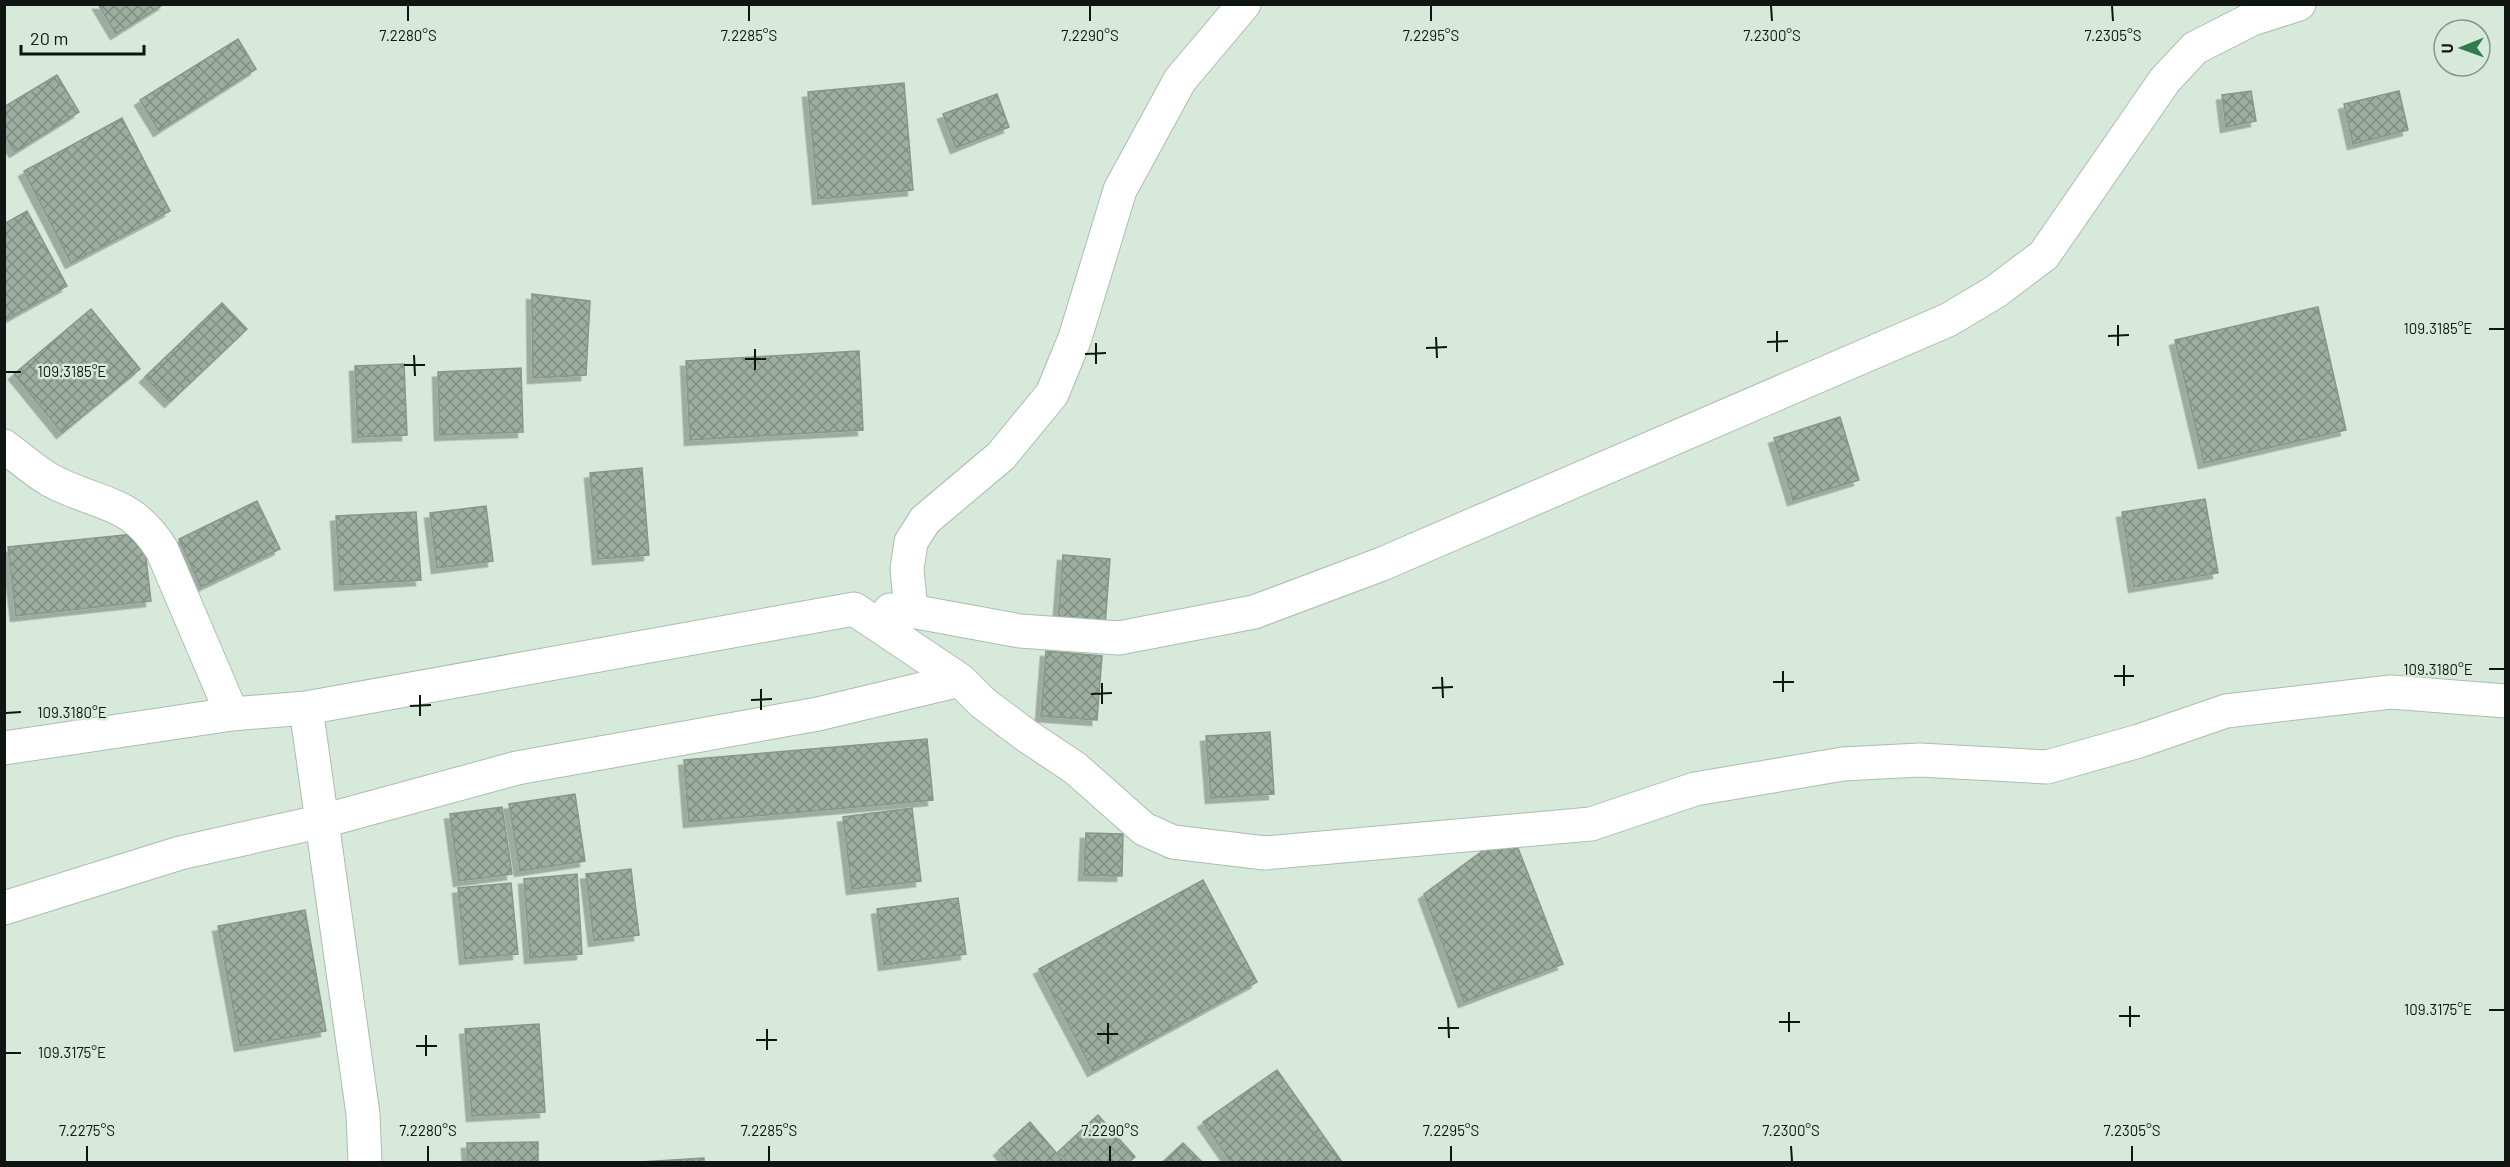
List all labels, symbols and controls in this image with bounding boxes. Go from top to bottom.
scale bar [21,18,144,56]
north arrow [2432,18,2492,78]
text: 7.2280°S [379,26,437,44]
text: 7.2285°S [721,26,777,44]
text: 7.2290°S [1061,26,1119,44]
text: 7.2295°S [1403,26,1459,44]
text: 7.2300°S [1743,26,1801,44]
text: 7.2305°S [2085,26,2141,44]
text: 20 m [30,27,68,49]
text: U [2437,43,2456,53]
text: 109.3185°E [2404,319,2472,337]
text: 109.3185°E [38,362,106,380]
text: 109.3180°E [2403,660,2473,678]
text: 109.3180°E [37,703,107,721]
text: 109.3175°E [2404,1000,2472,1018]
text: 109.3175°E [38,1043,106,1061]
text: 7.2275°S [59,1121,115,1139]
text: 7.2280°S [399,1121,457,1139]
text: 7.2285°S [741,1121,797,1139]
text: 7.2290°S [1081,1121,1139,1139]
text: 7.2295°S [1423,1121,1479,1139]
text: 7.2300°S [1762,1121,1820,1139]
text: 7.2305°S [2104,1121,2160,1139]

